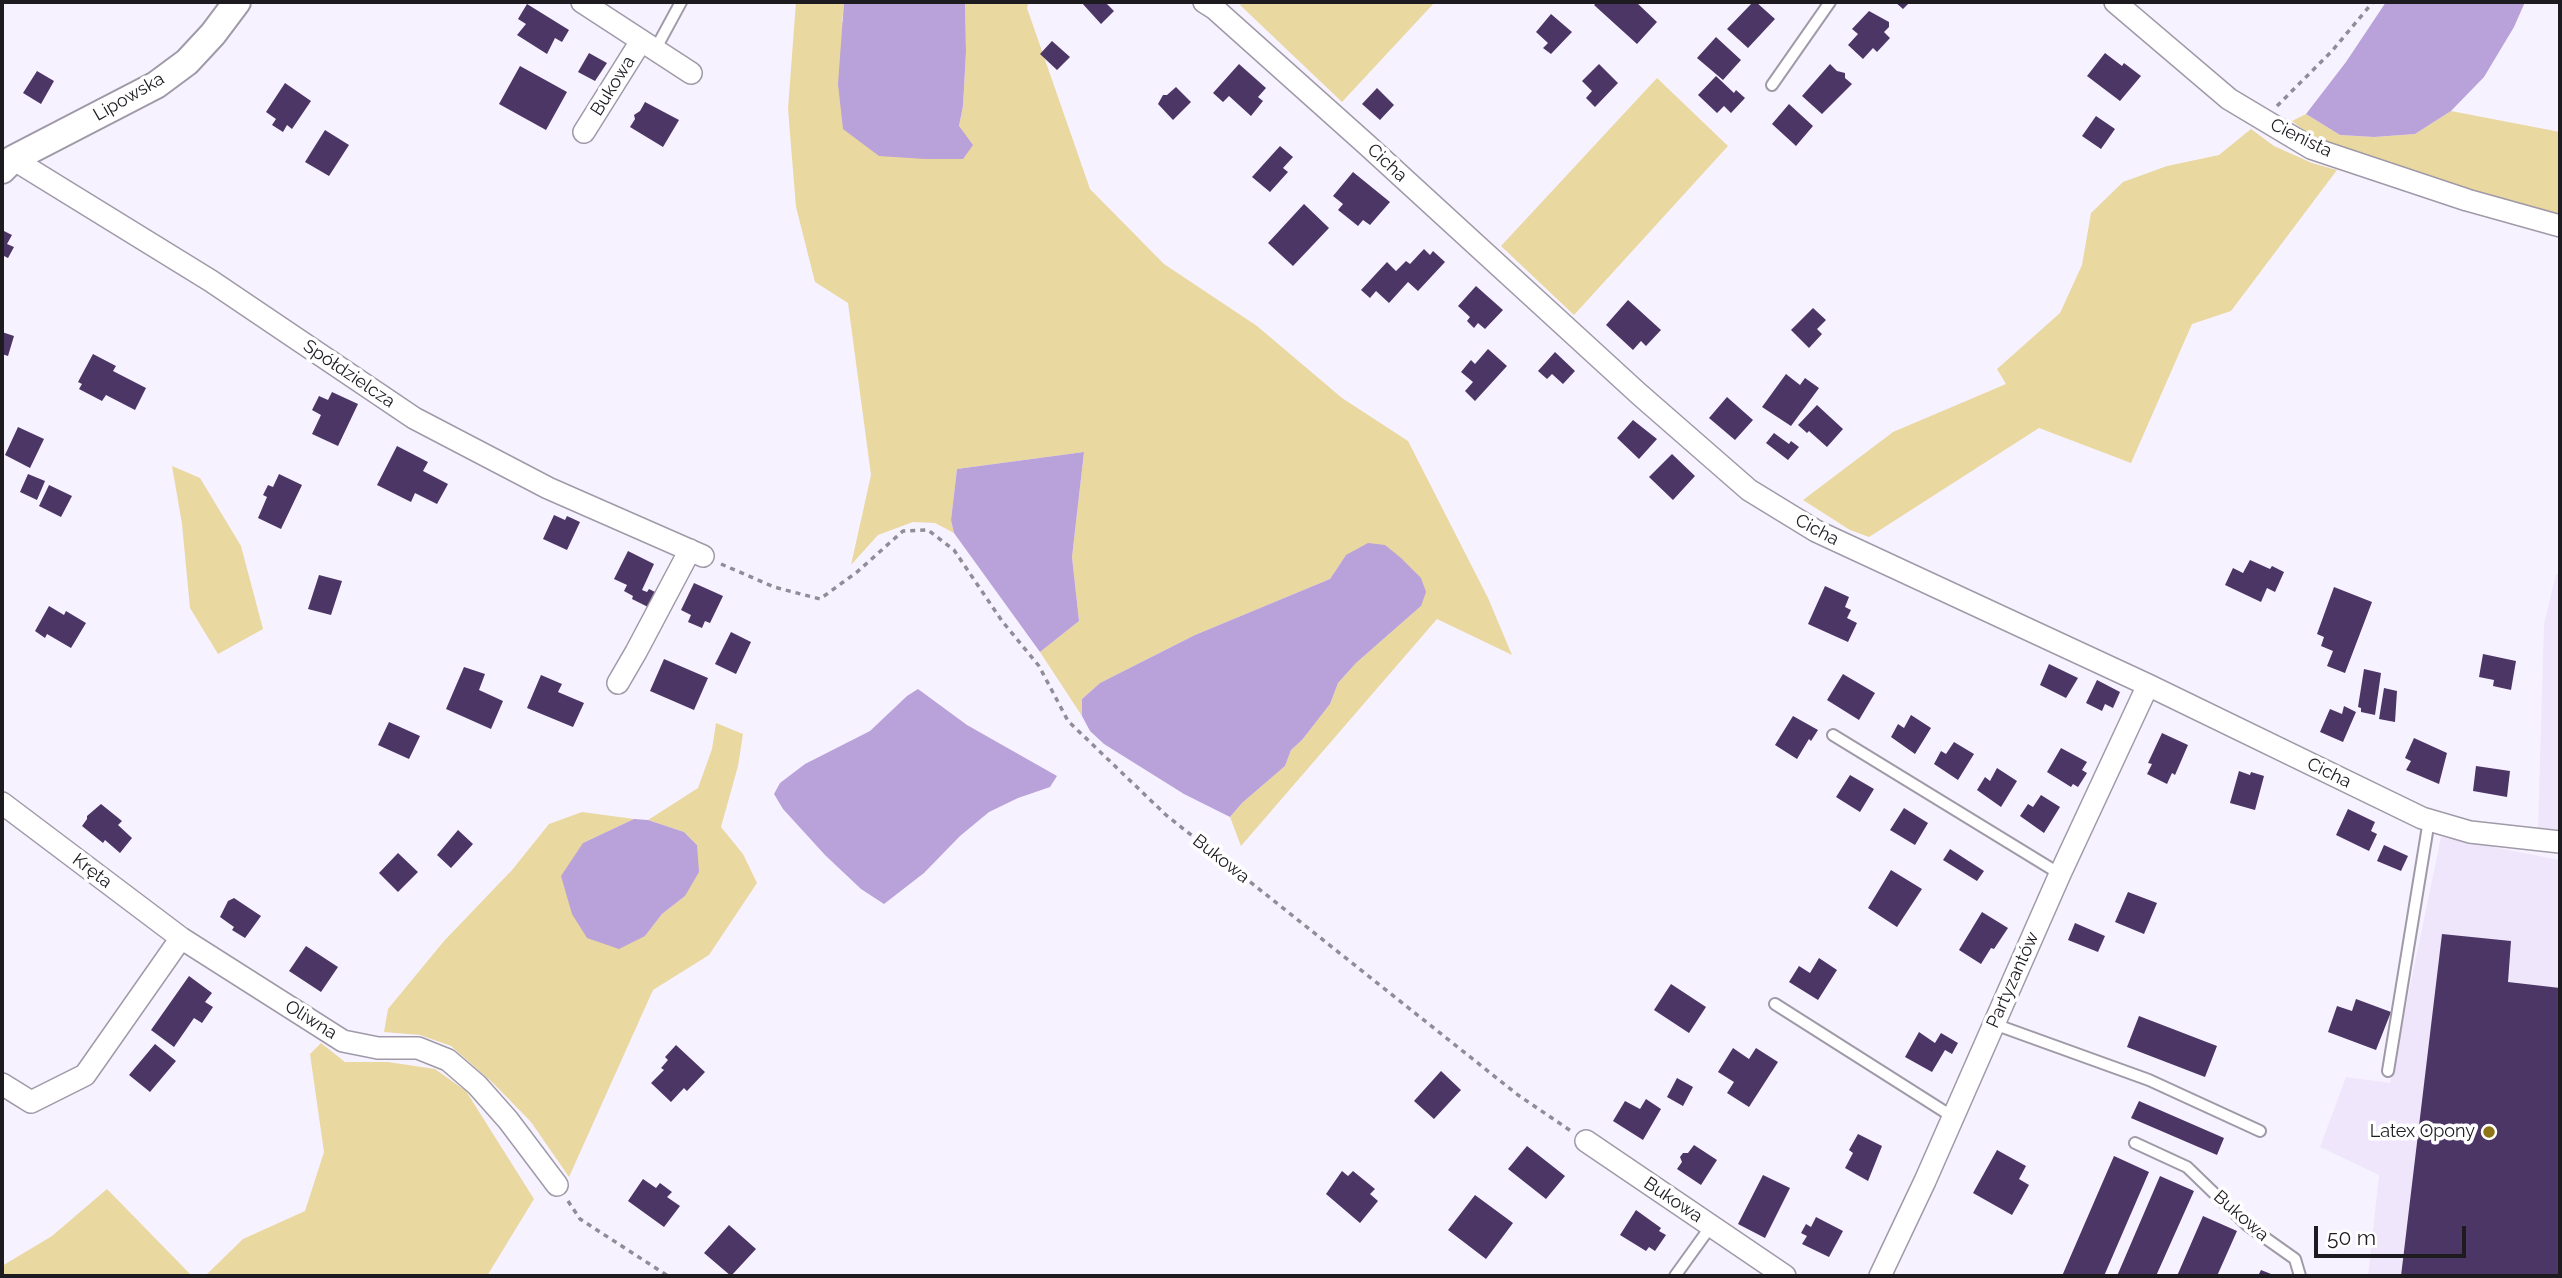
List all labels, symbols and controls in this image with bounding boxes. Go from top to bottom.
street label: Bukowa [586,52,640,120]
street label: Lipowska [90,68,168,126]
street label: Cienista [2267,114,2335,162]
street label: Cicha [1363,139,1411,187]
street label: Spółdzielcza [299,335,399,413]
street label: Cicha [1791,510,1843,550]
street label: Cicha [2303,753,2355,793]
street label: Bukowa [1188,830,1254,888]
street label: Kręta [68,849,116,893]
street label: Partyzantów [1982,929,2044,1031]
street label: Oliwna [281,996,341,1044]
place label: Latex Opony [2370,1121,2475,1143]
marker: Latex Opony [2481,1124,2497,1140]
street label: Bukowa [1639,1173,1707,1227]
street label: Bukowa [2209,1186,2273,1246]
scale bar [2317,1212,2469,1256]
text: 50 m [2327,1225,2376,1250]

